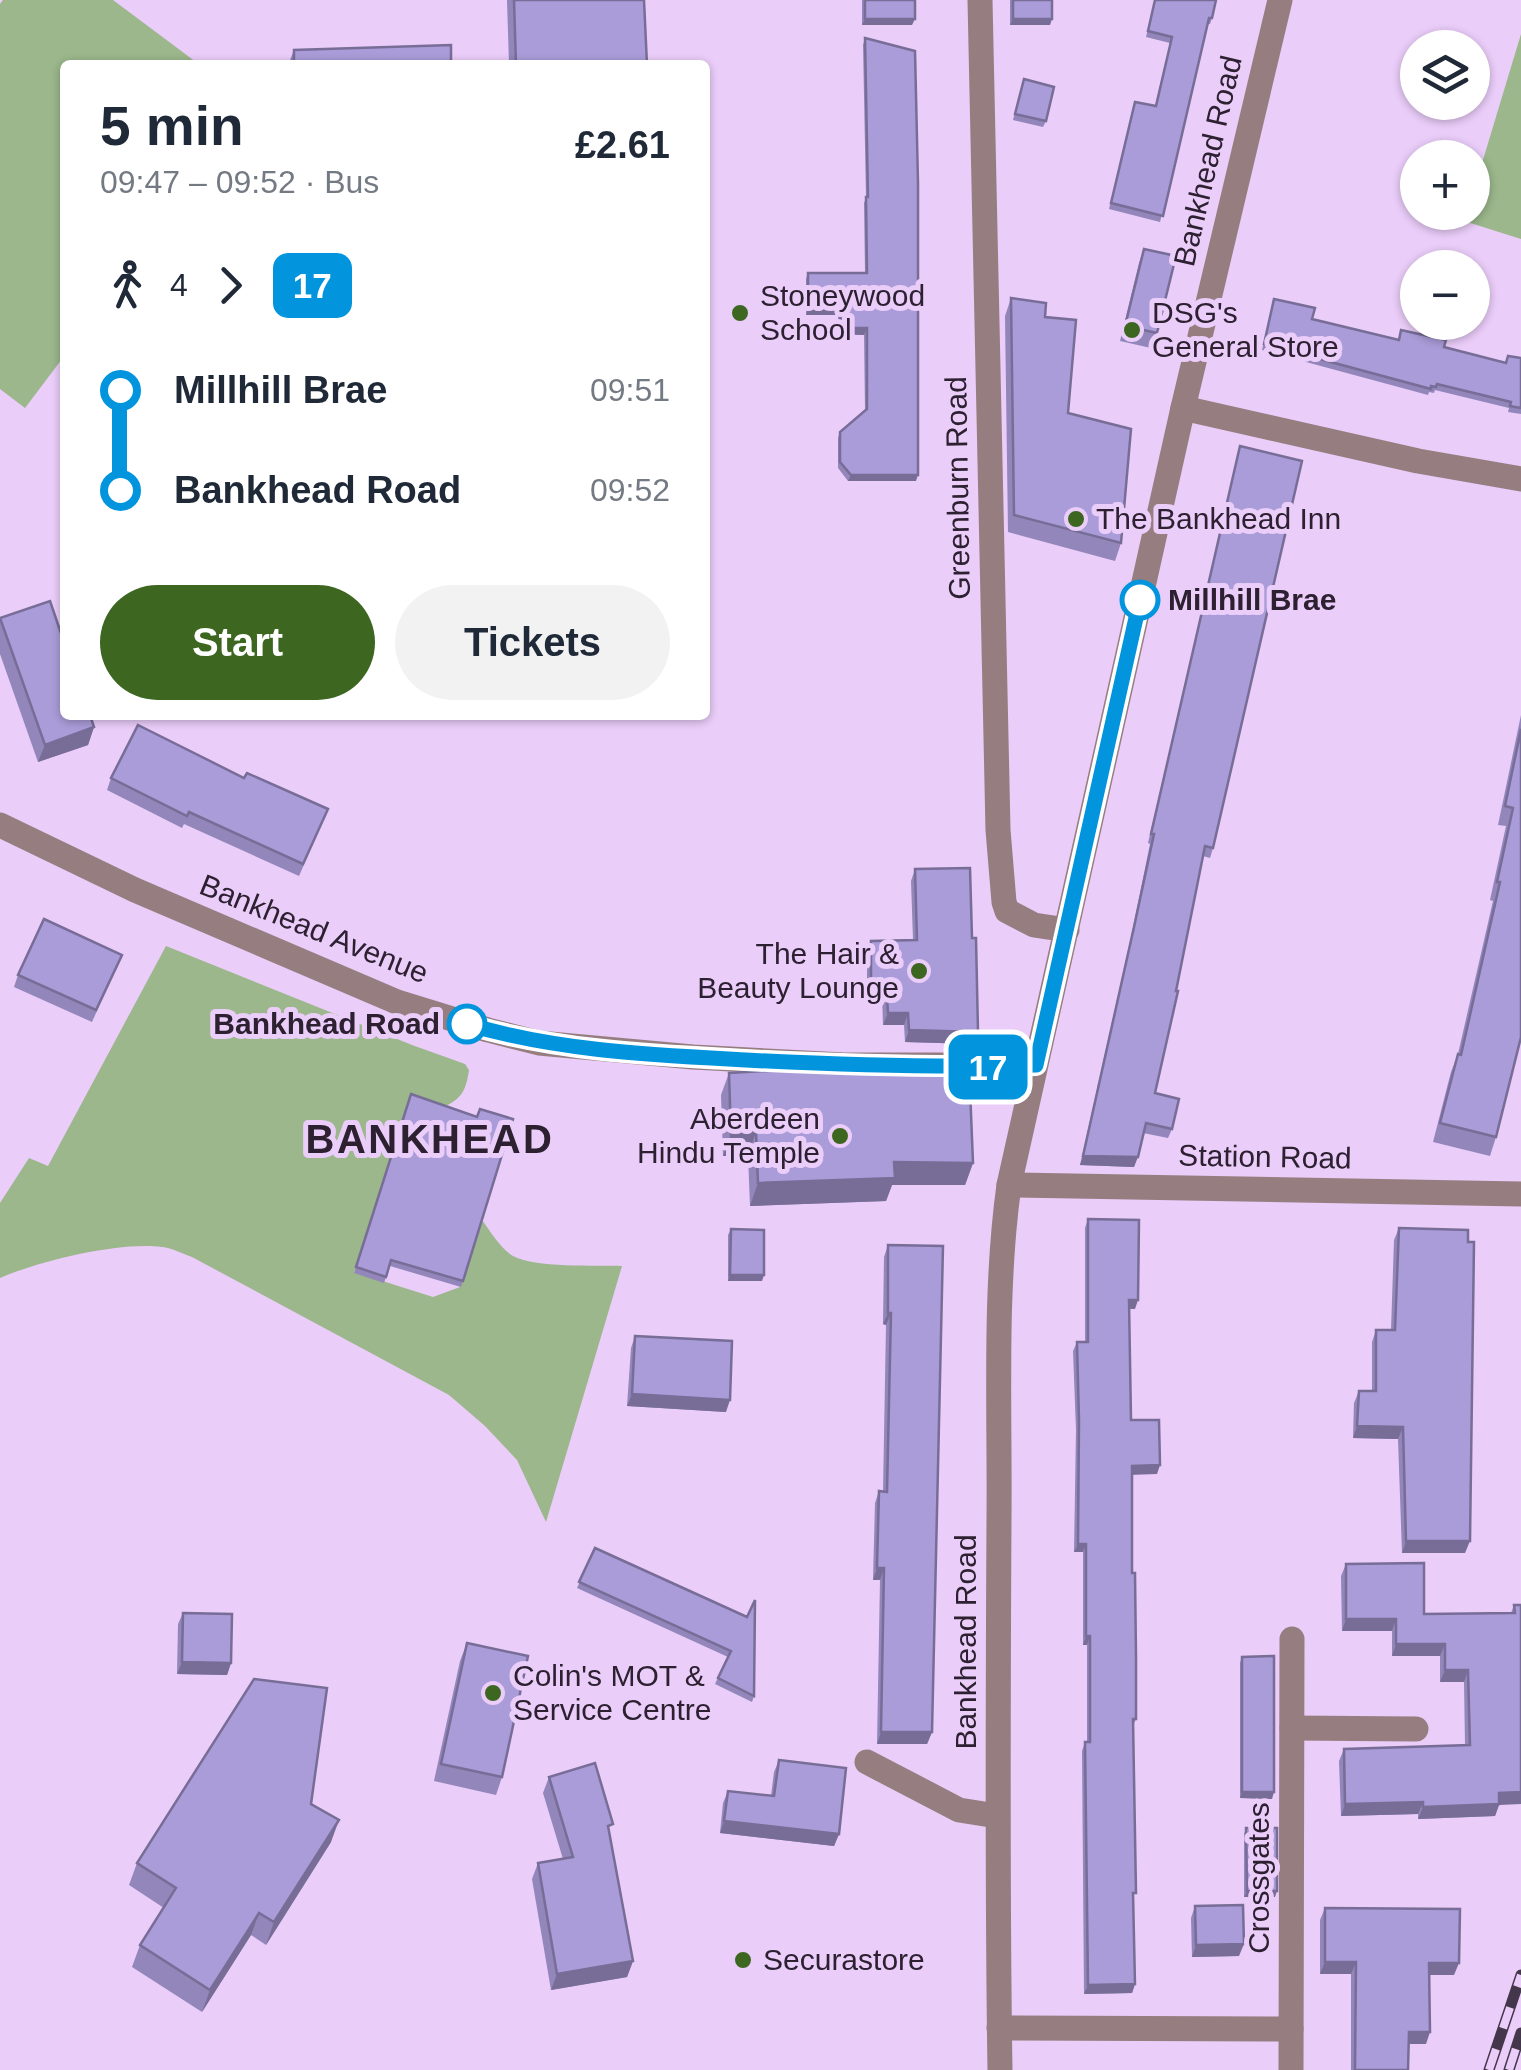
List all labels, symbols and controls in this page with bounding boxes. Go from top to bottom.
map controls [1400,30,1490,340]
button: layers [1400,30,1490,120]
street label: Bankhead Road [1167,52,1248,269]
text: 5 min [100,95,244,157]
text: £2.61 [575,124,670,166]
button: + [1400,140,1490,230]
text: 09:47 – 09:52 · Bus [100,164,379,200]
button: − [1400,250,1490,340]
icon: walk [100,258,155,313]
icon: forward [203,258,258,313]
text: 17 [293,266,332,305]
text: 4 [170,267,188,303]
place label: Stoneywood School [760,279,925,346]
place label: DSG's General Store [1152,296,1339,363]
marker: Stoneywood School [729,302,751,324]
marker: DSG's General Store [1121,319,1143,341]
text: Millhill Brae [174,369,387,411]
text: 09:51 [590,372,670,408]
street label: Greenburn Road [939,376,976,600]
text: Bankhead Road [174,469,461,511]
text: 09:52 [590,472,670,508]
place label: The Bankhead Inn [1096,502,1341,535]
marker: The Bankhead Inn [1065,508,1087,530]
marker: Millhill Brae [1121,581,1159,619]
place label: Millhill Brae [1168,583,1336,616]
button: Start [100,585,375,700]
button: Tickets [395,585,670,700]
street label: Bankhead Avenue [195,868,433,989]
place label: The Hair & Beauty Lounge [697,937,899,1004]
marker: The Hair & Beauty Lounge [908,960,930,982]
marker: Bankhead Road [448,1005,486,1043]
place label: Bankhead Road [213,1007,440,1040]
line badge: 17 [943,1034,1033,1100]
text: 17 [969,1048,1007,1087]
place label: Aberdeen Hindu Temple [637,1102,820,1169]
district label: BANKHEAD [306,1117,554,1161]
marker: Aberdeen Hindu Temple [829,1125,851,1147]
street label: Station Road [1178,1138,1352,1175]
street label: Bankhead Road [949,1534,982,1750]
place label: Colin's MOT & Service Centre [513,1659,711,1726]
marker: Colin's MOT & Service Centre [482,1682,504,1704]
street label: Crossgates [1242,1802,1275,1954]
place label: Securastore [763,1943,925,1976]
marker: Securastore [732,1949,754,1971]

